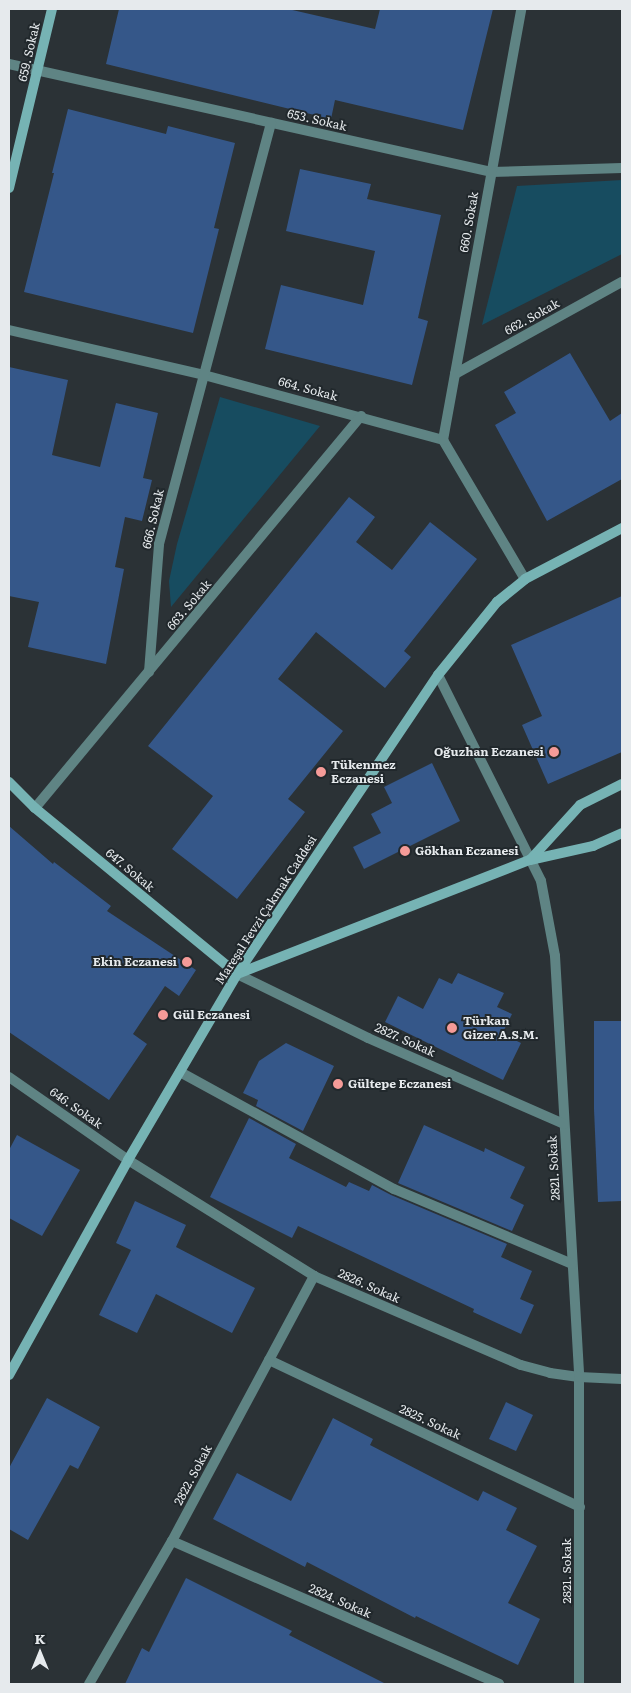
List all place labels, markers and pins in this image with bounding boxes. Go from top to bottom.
place label: Oğuzhan Eczanesi [434,745,544,759]
marker: Oğuzhan Eczanesi [548,746,560,758]
place label: Tükenmez Eczanesi [331,758,396,786]
marker: Tükenmez Eczanesi [315,766,327,778]
place label: Gökhan Eczanesi [415,844,519,858]
marker: Gökhan Eczanesi [399,845,411,857]
place label: Ekin Eczanesi [93,955,177,969]
marker: Ekin Eczanesi [181,956,193,968]
place label: Gül Eczanesi [173,1008,250,1022]
marker: Gül Eczanesi [157,1009,169,1021]
place label: Türkan Gizer A.S.M. [463,1014,539,1042]
marker: Türkan Gizer A.S.M. [445,1021,459,1035]
place label: Gültepe Eczanesi [348,1077,451,1091]
marker: Gültepe Eczanesi [332,1078,344,1090]

